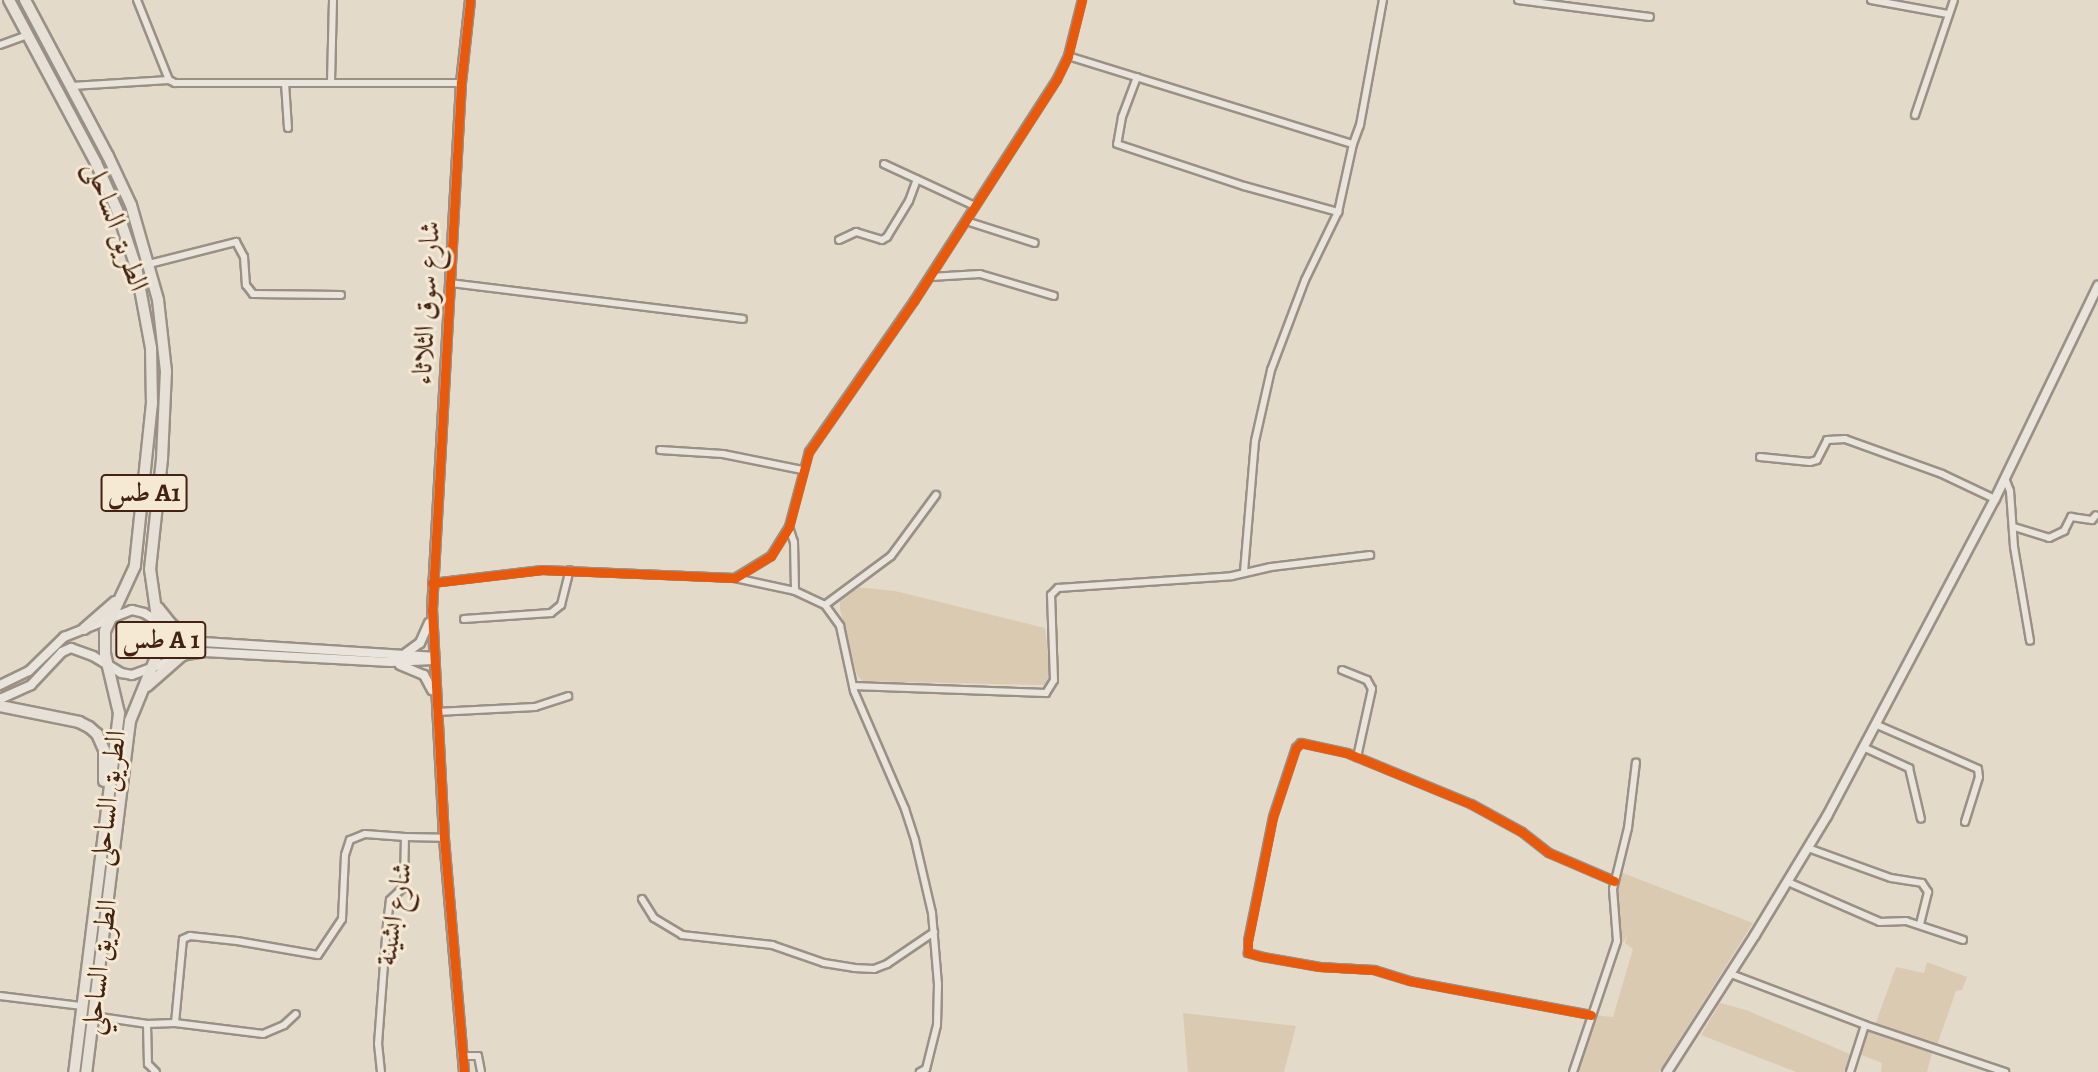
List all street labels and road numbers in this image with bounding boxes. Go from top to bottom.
street label: الطريق الساحلى [78,156,156,296]
street label: شارع سوق الثلاثاء [405,220,447,386]
road number: طس A1 [100,471,188,516]
road number: طس A 1 [114,618,208,662]
street label: الطريق الساحلى [83,728,133,868]
street label: شارع ابشينة [368,860,420,968]
street label: الطريق الساحلي [74,897,124,1037]

